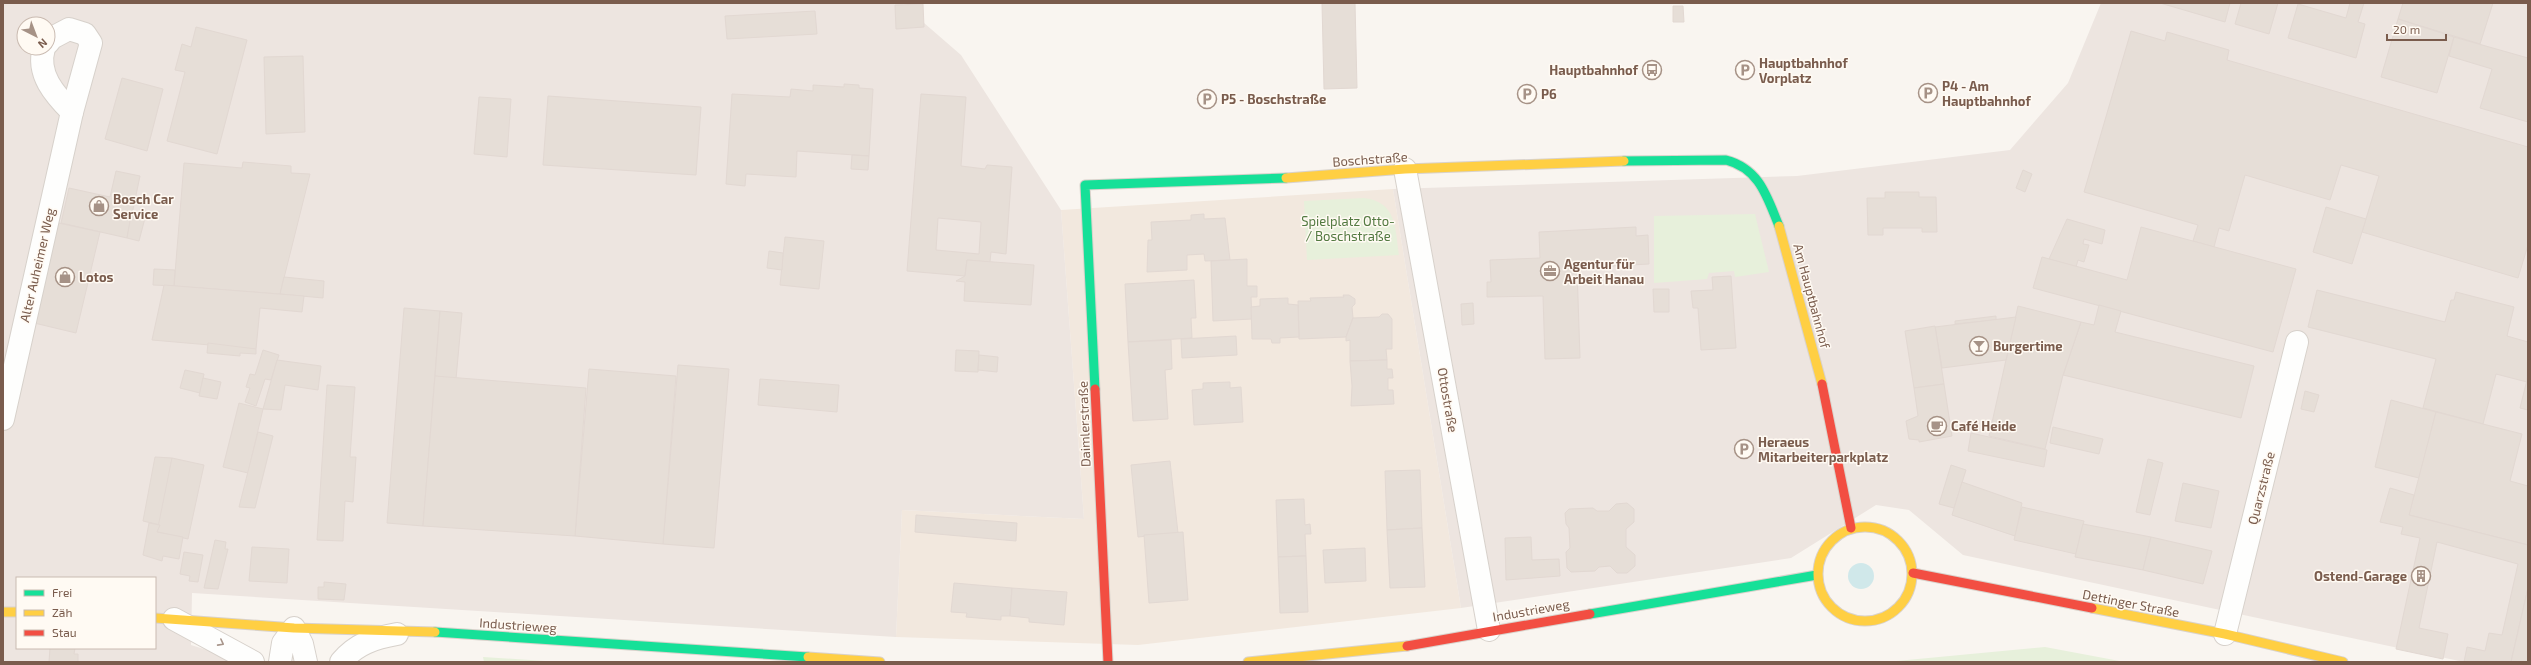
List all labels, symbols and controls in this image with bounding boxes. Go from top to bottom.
north arrow [16,16,56,56]
scale bar [2387,16,2446,42]
text: 20 m [2393,22,2420,36]
text: N [36,36,50,51]
place label: Hauptbahnhof Vorplatz [1759,55,1848,86]
bus stop icon: Hauptbahnhof [1641,59,1663,81]
parking icon: Hauptbahnhof Vorplatz [1734,59,1756,81]
place label: Hauptbahnhof [1549,62,1639,78]
place label: P4 - Am Hauptbahnhof [1942,78,2031,109]
parking icon: P4 - Am Hauptbahnhof [1917,82,1939,104]
parking icon: P6 [1516,83,1538,105]
place label: P6 [1541,86,1557,102]
parking icon: P5 - Boschstraße [1196,88,1218,110]
place label: P5 - Boschstraße [1221,91,1326,107]
street label: Boschstraße [1332,148,1408,170]
place label: Bosch Car Service [113,191,174,222]
shop icon: Bosch Car Service [88,195,110,217]
street label: Alter Auheimer Weg [16,206,58,324]
park label: Spielplatz Otto- / Boschstraße [1301,213,1395,244]
street label: Am Hauptbahnhof [1790,242,1834,351]
place label: Agentur für Arbeit Hanau [1564,256,1644,287]
office icon: Agentur für Arbeit Hanau [1539,260,1561,282]
shop icon: Lotos [54,266,76,288]
place label: Lotos [79,269,114,285]
bar icon: Burgertime [1968,335,1990,357]
place label: Burgertime [1993,338,2063,354]
street label: Ottostraße [1434,366,1462,434]
street label: Daimlerstraße [1075,381,1093,467]
cafe icon: Café Heide [1926,415,1948,437]
place label: Café Heide [1951,418,2016,434]
place label: Heraeus Mitarbeiterparkplatz [1758,434,1888,465]
parking icon: Heraeus Mitarbeiterparkplatz [1733,438,1755,460]
street label: Quarzstraße [2244,450,2278,526]
building icon: Ostend-Garage [2410,565,2432,587]
place label: Ostend-Garage [2314,568,2407,584]
legend [16,577,156,649]
text: Frei [52,585,72,599]
street label: Dettinger Straße [2081,586,2181,620]
street label: Industrieweg [1491,595,1571,625]
text: Zäh [52,605,72,619]
street label: Industrieweg [479,614,557,636]
text: Stau [52,625,77,639]
one-way arrow [217,639,225,646]

